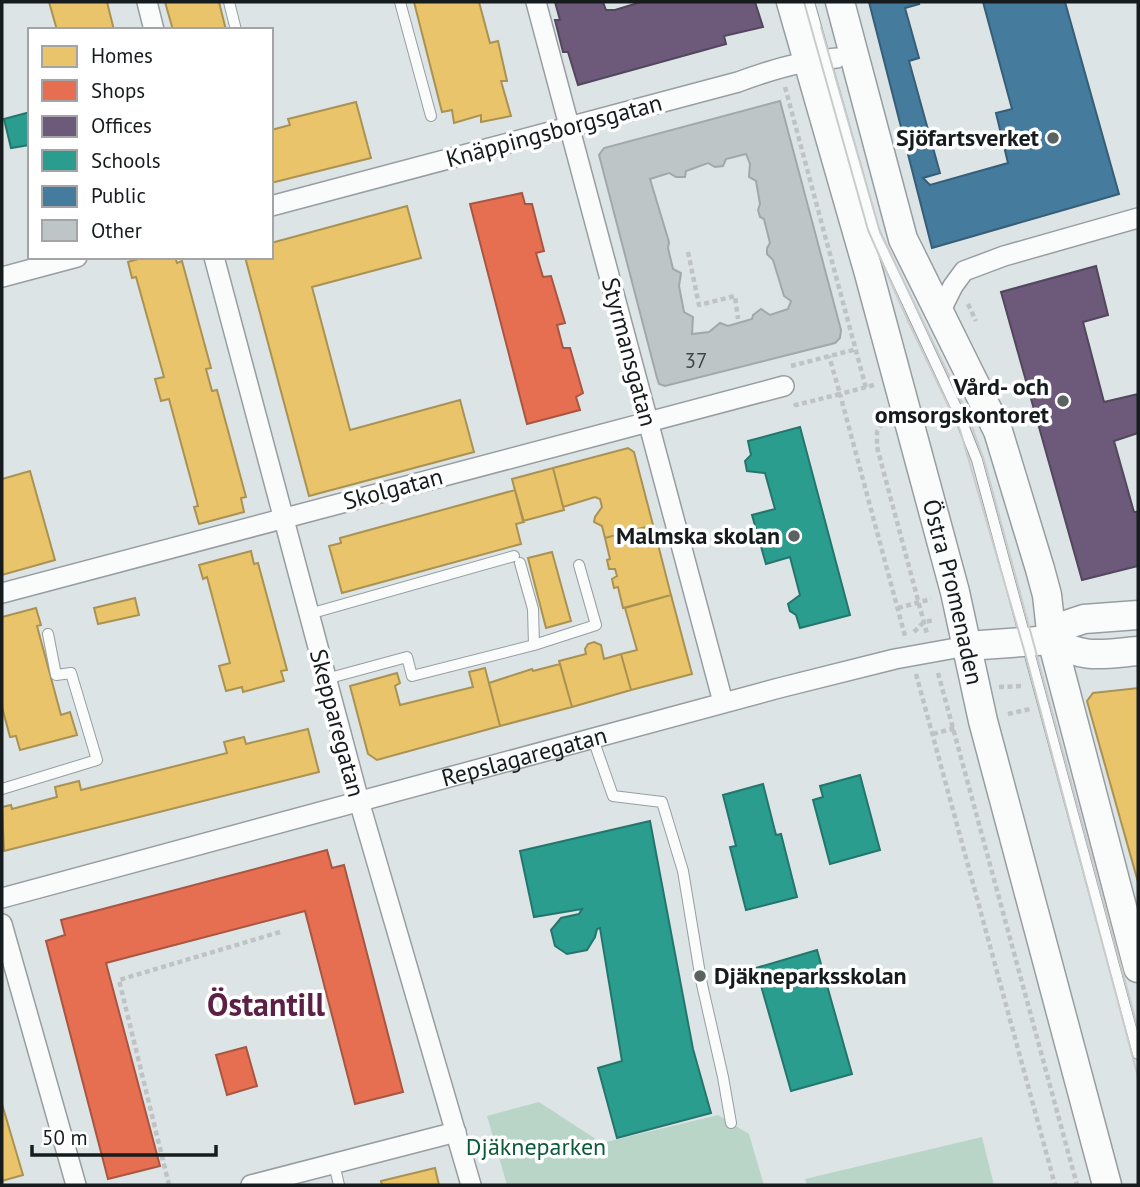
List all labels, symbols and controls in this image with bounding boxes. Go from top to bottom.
legend [28,28,273,259]
text: Homes [91,42,153,69]
text: Shops [91,77,145,104]
street label: Knäppingsborgsgatan [442,87,665,174]
text: Offices [91,112,152,139]
place label: Sjöfartsverket [896,122,1040,153]
marker: Sjöfartsverket [1045,130,1061,146]
text: Schools [91,147,161,174]
text: Public [91,182,146,209]
text: Other [91,217,142,244]
street label: Styrmansgatan [595,274,664,430]
house number: 37 [685,347,707,374]
place label: Vård- och omsorgskontoret [875,371,1050,430]
marker: Vård- och omsorgskontoret [1055,393,1071,409]
street label: Skolgatan [340,460,446,517]
street label: Östra Promenaden [916,496,991,688]
place label: Malmska skolan [616,520,780,551]
marker: Malmska skolan [786,528,802,544]
street label: Skepparegatan [303,645,372,800]
street label: Repslagaregatan [438,719,610,794]
place label: Djäkneparksskolan [714,960,907,991]
marker: Djäkneparksskolan [692,968,708,984]
district label: Östantill [207,983,326,1025]
scale bar [32,1114,215,1158]
text: 50 m [42,1124,88,1151]
park label: Djäkneparken [466,1131,606,1162]

